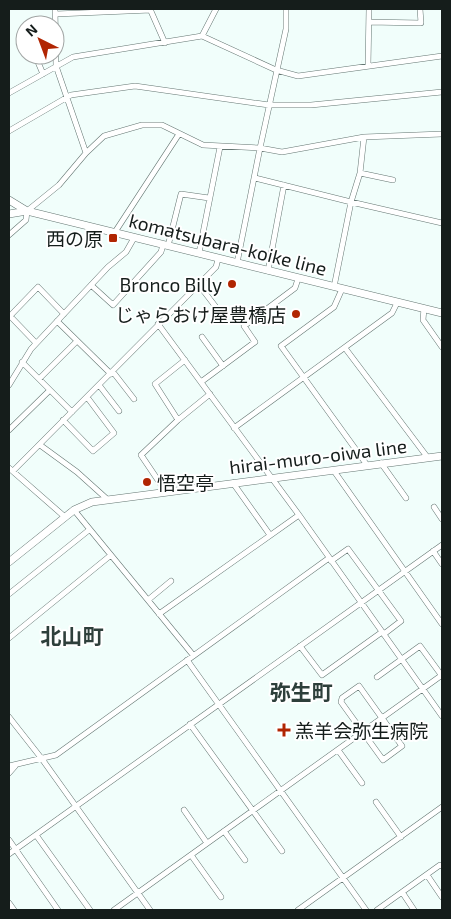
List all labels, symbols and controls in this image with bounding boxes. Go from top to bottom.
north arrow [15,15,65,65]
text: N [22,20,40,40]
street label: komatsubara-koike line [127,208,329,280]
place label: 西の原 [46,227,103,250]
marker: 西の原 [107,232,119,244]
place label: Bronco Billy [119,273,222,296]
marker: Bronco Billy [226,278,238,290]
place label: じゃらおけ屋豊橋店 [115,303,286,326]
marker: じゃらおけ屋豊橋店 [290,308,302,320]
street label: hirai-muro-oiwa line [228,434,408,478]
place label: 悟空亭 [157,471,214,494]
marker: 悟空亭 [141,476,153,488]
district label: 北山町 [41,623,104,648]
district label: 弥生町 [270,679,333,704]
place label: 羔羊会弥生病院 [295,719,428,742]
marker: 羔羊会弥生病院 [277,723,291,737]

